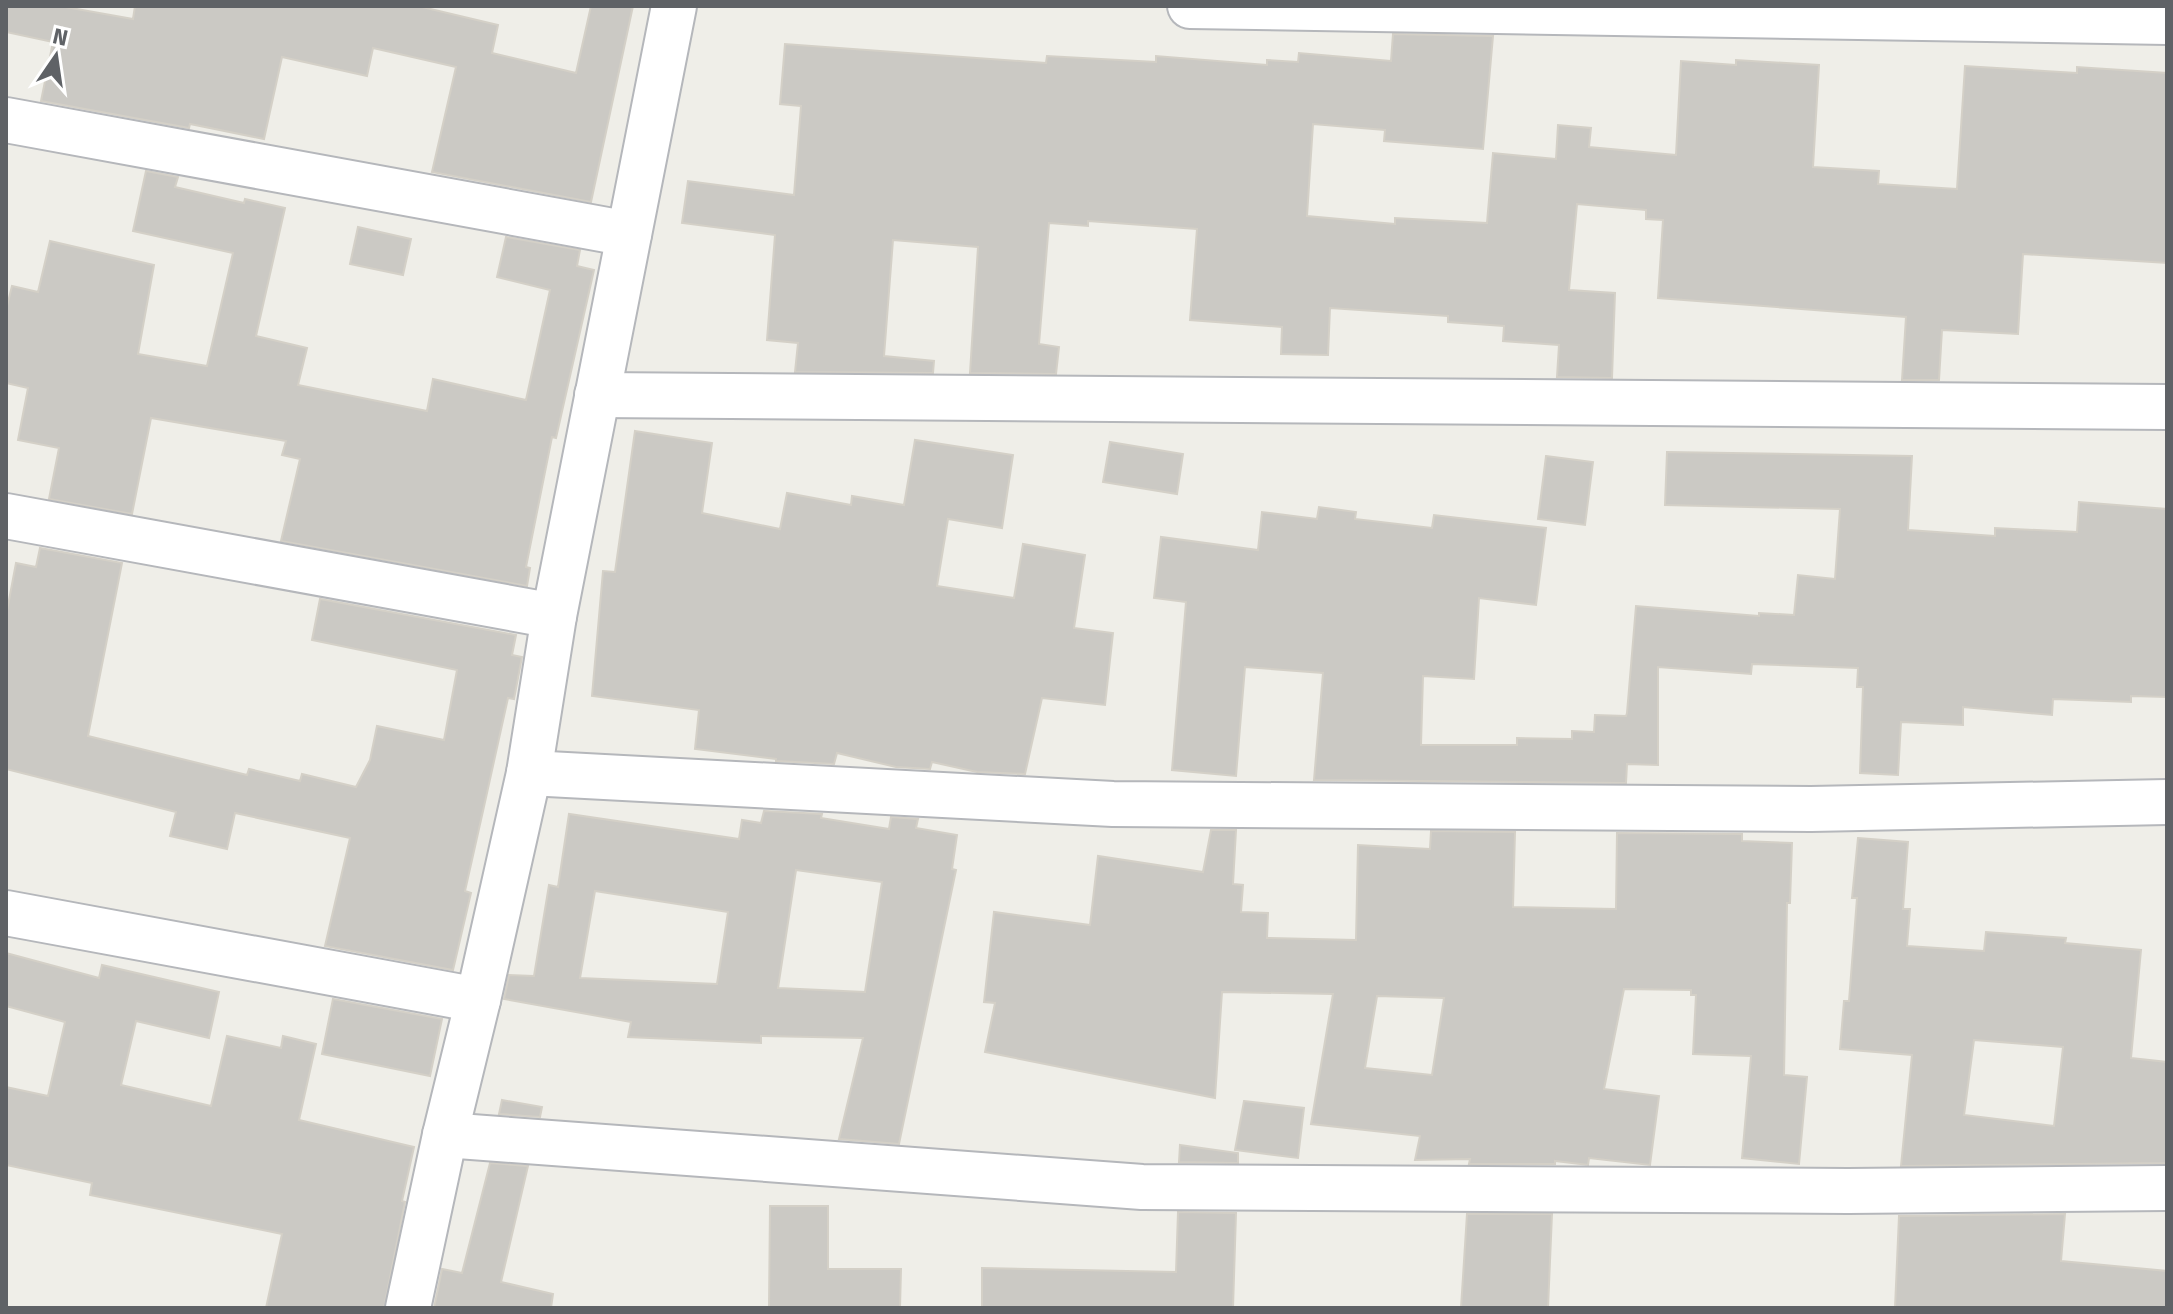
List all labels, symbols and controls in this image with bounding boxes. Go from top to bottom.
north arrow [16,16,96,96]
text: N [50,22,71,52]

